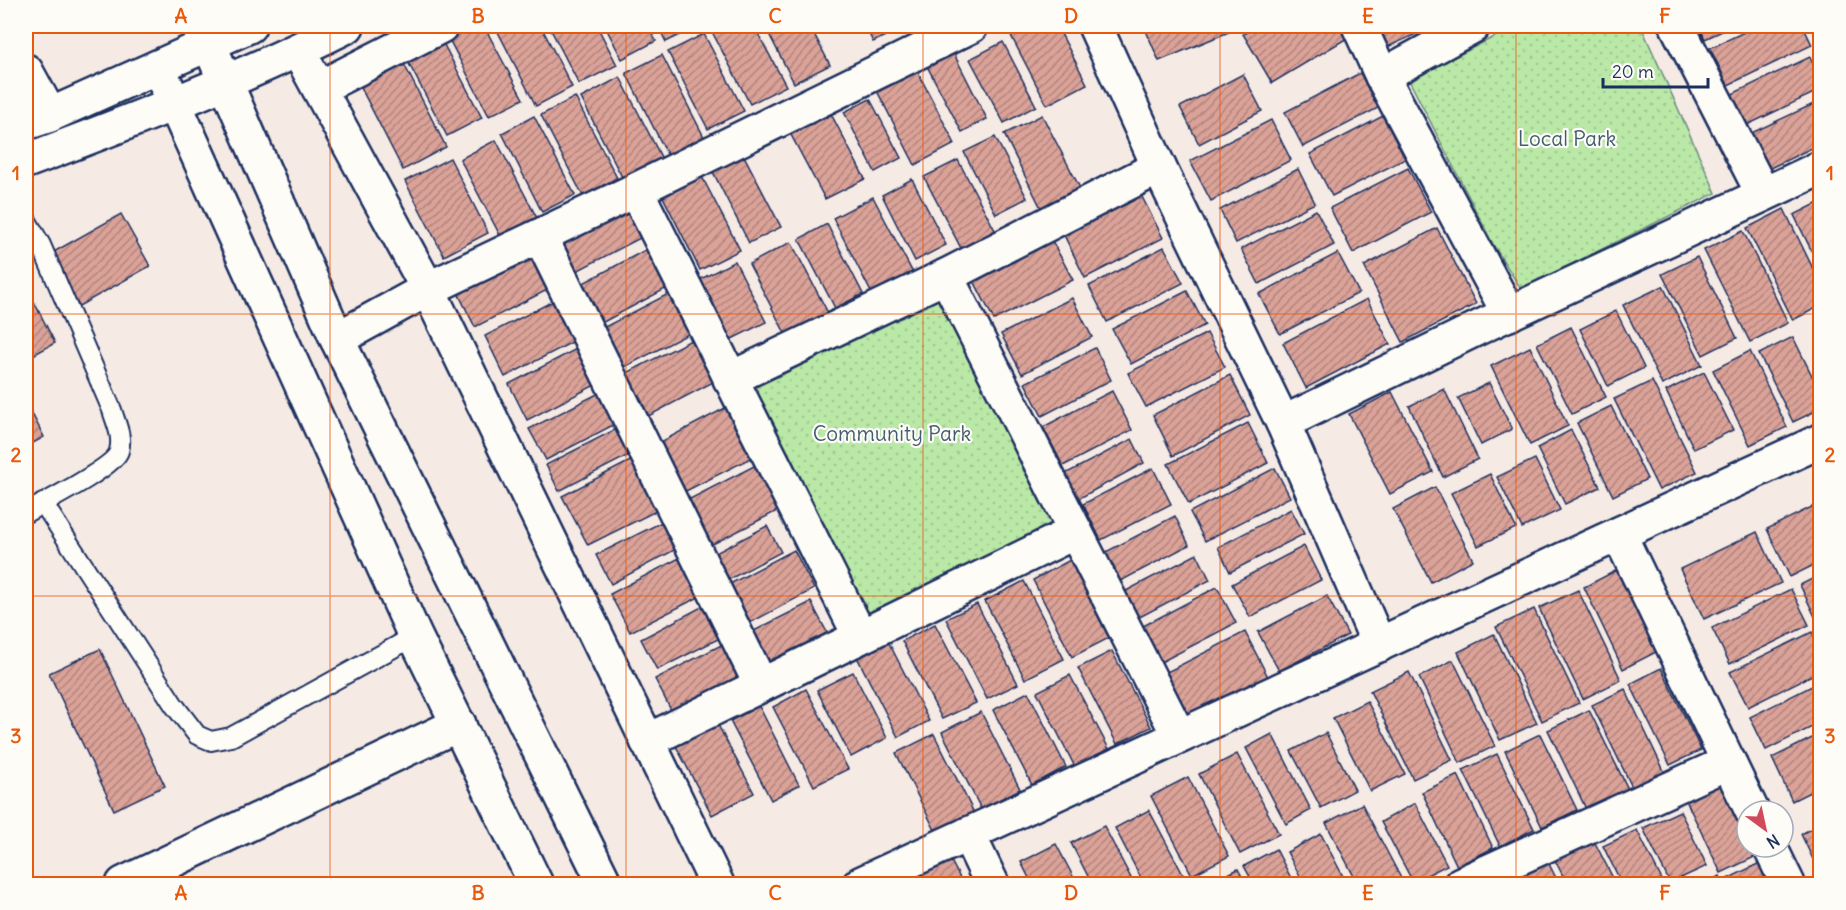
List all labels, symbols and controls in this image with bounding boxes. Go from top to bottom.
text: A [175,3,188,28]
text: B [471,3,485,28]
text: C [768,3,782,28]
text: D [1064,3,1078,28]
text: E [1362,3,1374,28]
text: F [1659,3,1671,28]
scale bar [1603,51,1708,89]
text: 20 m [1612,60,1654,83]
park label: Local Park [1518,125,1616,152]
text: 1 [12,160,20,185]
text: 1 [1826,160,1834,185]
park label: Community Park [813,420,971,447]
text: 2 [11,442,22,467]
text: 2 [1825,442,1836,467]
text: 3 [10,723,22,748]
text: 3 [1824,723,1836,748]
north arrow [1735,799,1795,859]
text: N [1763,830,1783,853]
text: A [175,880,188,905]
text: B [471,880,485,905]
text: C [768,880,782,905]
text: D [1064,880,1078,905]
text: E [1362,880,1374,905]
text: F [1659,880,1671,905]

